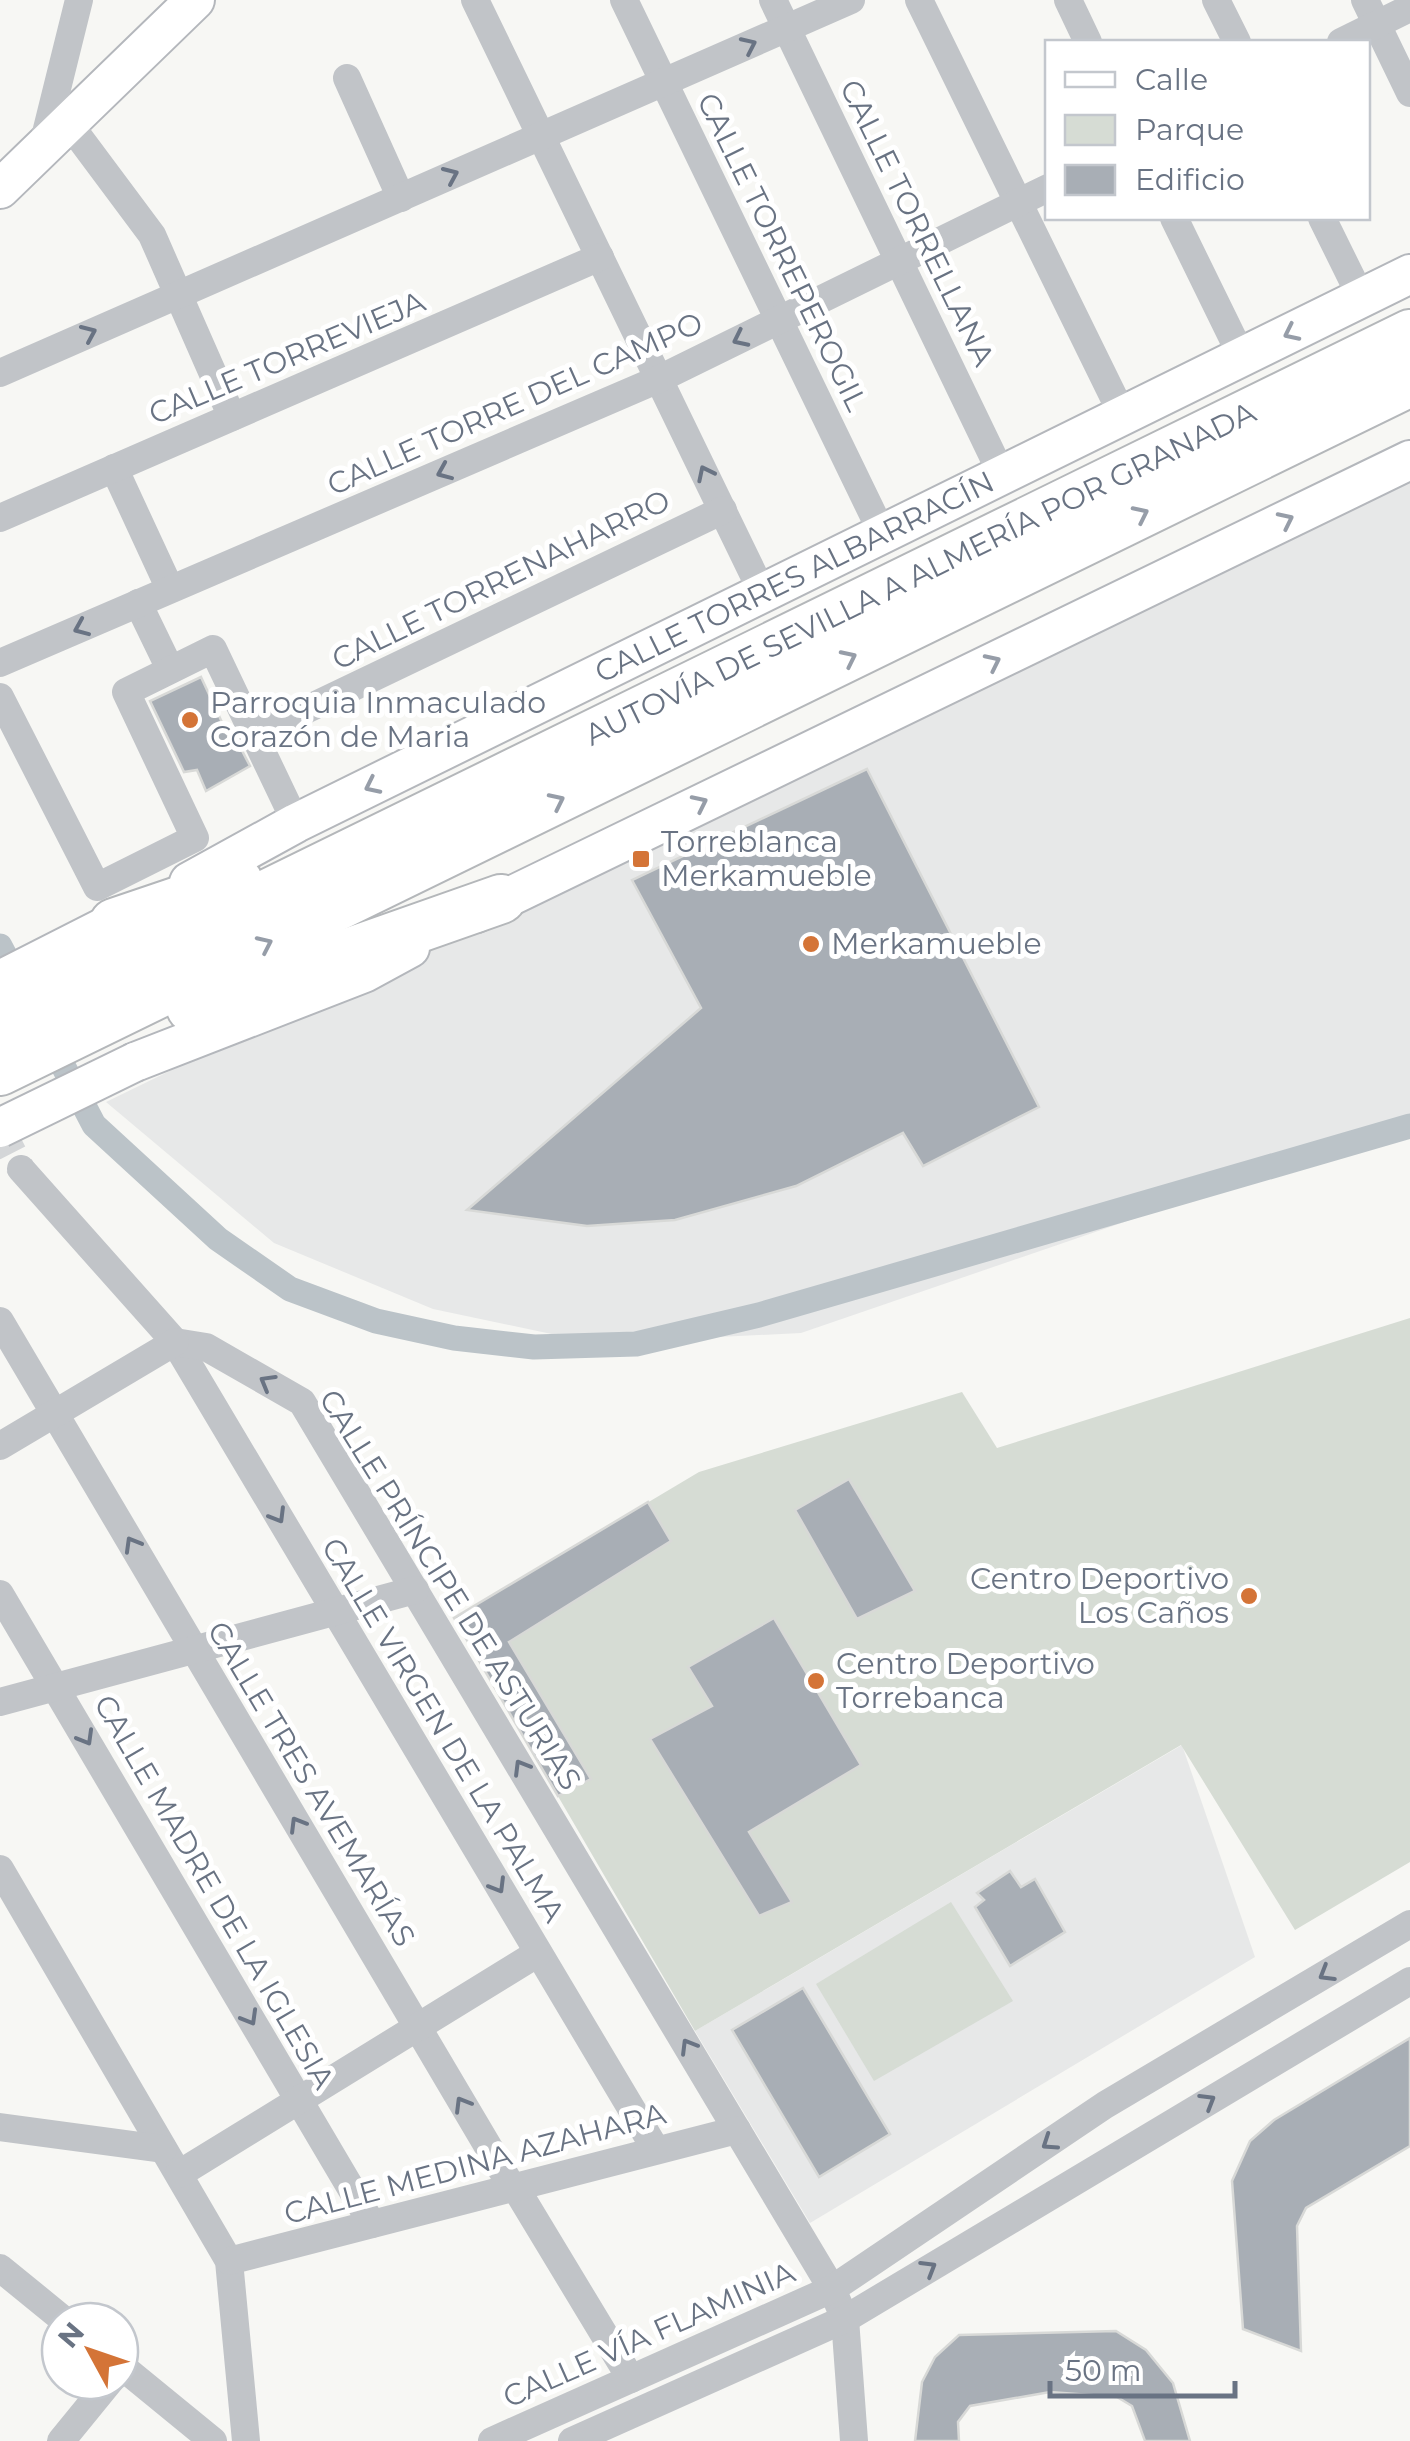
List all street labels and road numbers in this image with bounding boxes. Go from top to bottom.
street label: CALLE TORRELLANA [832,74,1003,372]
street label: CALLE TORREPEROGIL [689,87,876,417]
street label: CALLE TORREVIEJA [143,282,431,432]
street label: CALLE TORRE DEL CAMPO [321,304,708,503]
street label: AUTOVÍA DE SEVILLA A ALMERÍA POR GRANADA [579,393,1262,753]
street label: CALLE TORRES ALBARRACÍN [589,463,1000,691]
street label: CALLE TORRENAHARRO [326,482,676,678]
street label: CALLE PRÍNCIPE DE ASTURIAS [312,1383,589,1797]
street label: CALLE VIRGEN DE LA PALMA [314,1531,573,1929]
street label: CALLE TRES AVEMARÍAS [200,1614,423,1953]
street label: CALLE MADRE DE LA IGLESIA [86,1688,343,2096]
street label: CALLE MEDINA AZAHARA [280,2095,670,2232]
street label: CALLE VÍA FLAMINIA [497,2253,801,2416]

